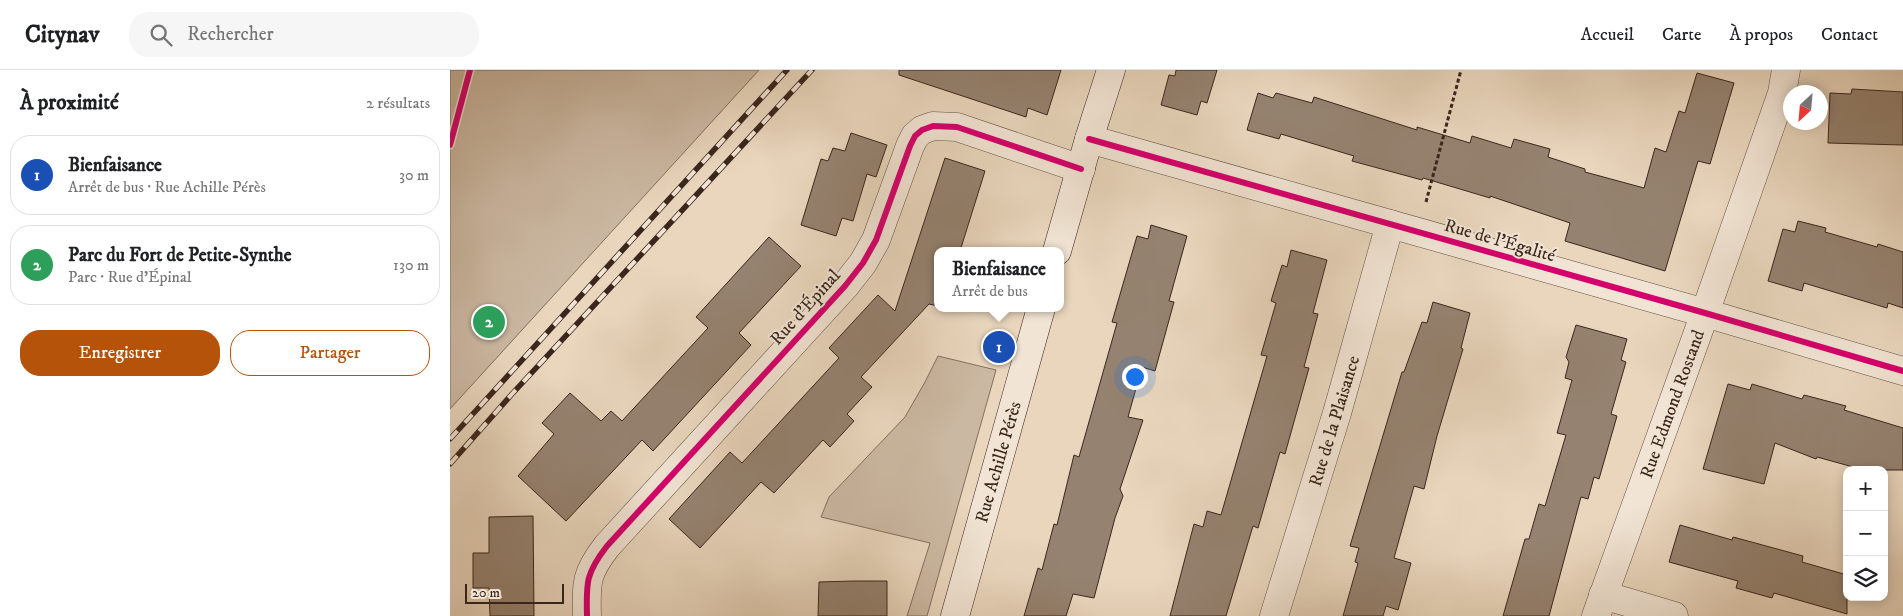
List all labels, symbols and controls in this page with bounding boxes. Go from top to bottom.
search box [129,12,479,57]
text: Citynav [25,20,99,50]
icon: search [147,21,175,49]
text: Rechercher [187,23,274,46]
text: Accueil [1581,24,1634,46]
text: Carte [1662,24,1701,46]
text: À propos [1729,24,1793,46]
text: Contact [1821,24,1878,46]
north arrow [1783,85,1828,130]
text: À proximité [20,90,119,116]
text: 2 résultats [366,93,430,113]
text: Bienfaisance [68,154,162,177]
text: 1 [34,165,40,185]
text: 30 m [399,165,429,185]
text: Arrêt de bus · Rue Achille Pérès [68,177,266,197]
street label: Rue de l'Égalité [1442,215,1558,267]
text: Parc du Fort de Petite-Synthe [68,244,292,267]
popup [934,247,1064,312]
text: 2 [33,255,41,275]
text: 130 m [393,255,429,275]
text: Bienfaisance [952,258,1046,281]
street label: Rue d'Épinal [766,265,846,350]
text: Parc · Rue d'Épinal [68,267,192,287]
text: Arrêt de bus [952,281,1028,301]
pin: 2 [473,303,505,341]
street label: Rue Edmond Rostand [1636,327,1710,482]
pin: 1 [983,328,1015,366]
button: Enregistrer [20,330,220,376]
button: Partager [230,330,430,376]
street label: Rue de la Plaisance [1305,353,1365,489]
your location [1122,364,1148,390]
street label: Rue Achille Pérès [971,399,1027,525]
map controls [1843,466,1888,601]
button: + [1843,466,1888,511]
button: − [1843,511,1888,556]
button: layers [1843,556,1888,601]
scale bar [465,581,564,604]
text: 20 m [472,584,500,602]

